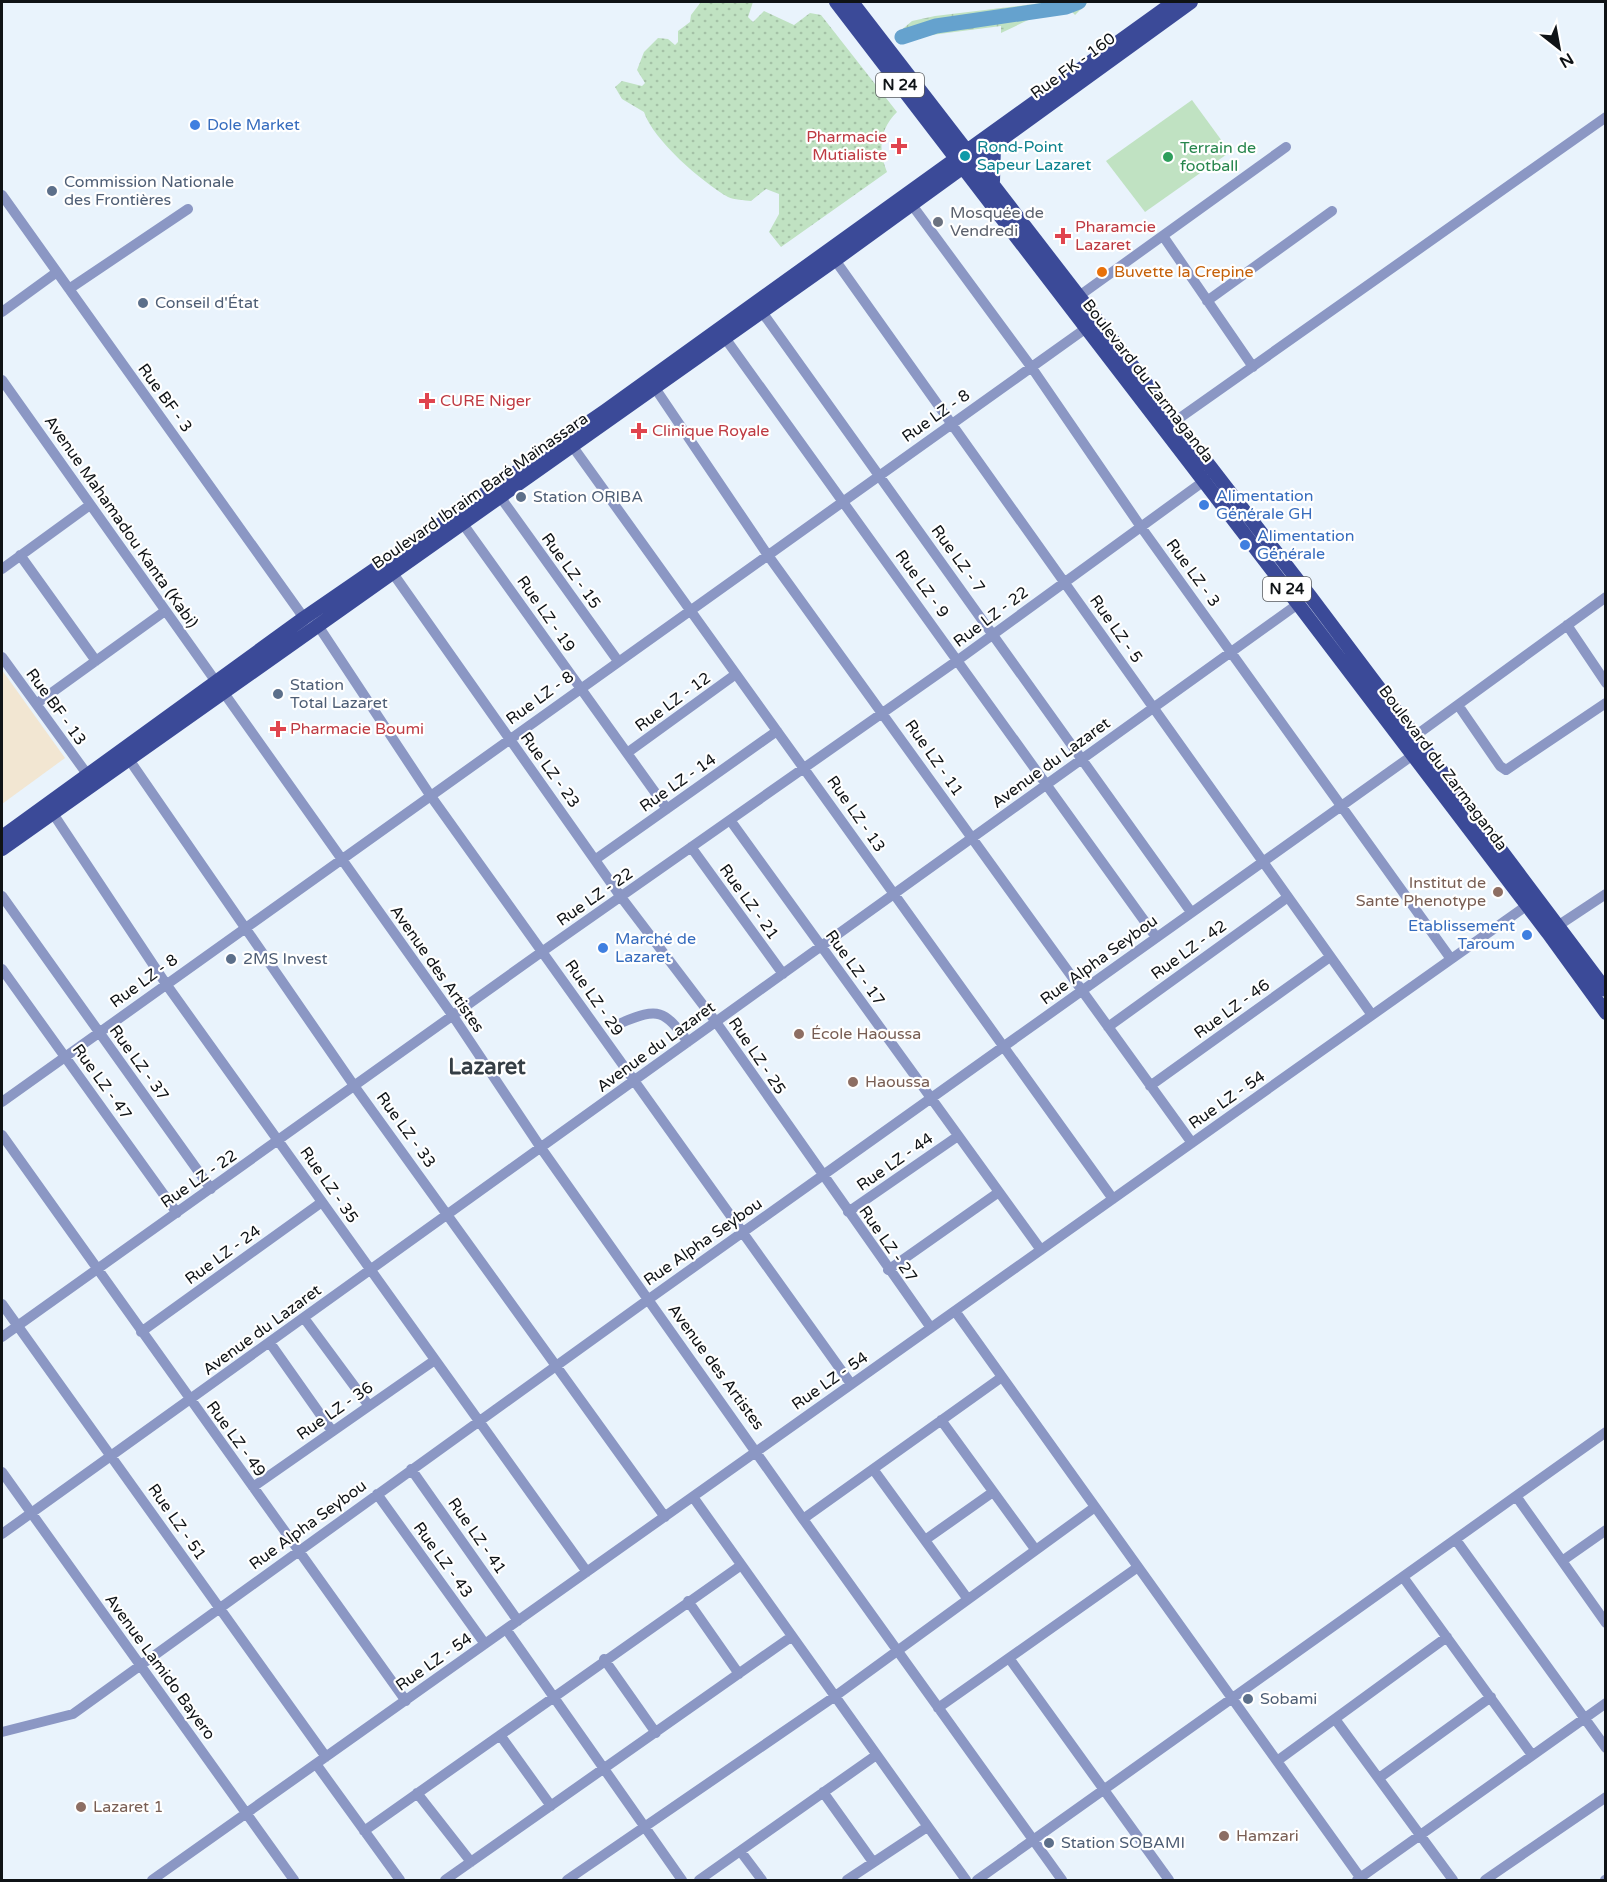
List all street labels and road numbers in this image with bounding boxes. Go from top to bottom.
street label: Rue FK - 160 [1027,29,1119,103]
road number: N 24 [876,73,924,97]
street label: Boulevard du Zarmaganda [1078,295,1218,467]
street label: Rue BF - 3 [133,360,197,436]
street label: Rue LZ - 8 [898,385,974,447]
street label: Boulevard Ibraim Baré Maïnassara [368,408,592,574]
street label: Avenue Mahamadou Kanta (Kabi) [40,412,202,632]
street label: Rue LZ - 7 [927,521,989,597]
street label: Rue LZ - 15 [537,529,605,613]
street label: Rue LZ - 3 [1162,535,1224,611]
street label: Rue LZ - 9 [891,546,953,622]
street label: Rue LZ - 19 [512,572,580,656]
road number: N 24 [1263,577,1311,601]
street label: Rue LZ - 22 [950,582,1032,652]
street label: Rue LZ - 5 [1085,591,1147,667]
street label: Rue BF - 13 [21,665,91,749]
street label: Rue LZ - 8 [502,667,578,729]
street label: Rue LZ - 12 [631,668,715,736]
street label: Boulevard du Zarmaganda [1374,681,1512,855]
street label: Avenue du Lazaret [988,713,1114,813]
street label: Rue LZ - 11 [900,716,968,800]
street label: Rue LZ - 23 [516,728,584,812]
street label: Rue LZ - 14 [636,749,720,817]
street label: Rue LZ - 13 [822,772,890,856]
street label: Rue LZ - 21 [715,860,783,944]
street label: Rue LZ - 22 [553,863,637,931]
street label: Avenue des Artistes [386,901,488,1037]
street label: Rue Alpha Seybou [1036,911,1162,1009]
street label: Rue LZ - 42 [1147,916,1231,984]
street label: Rue LZ - 17 [821,926,889,1010]
street label: Rue LZ - 8 [106,950,182,1012]
street label: Rue LZ - 29 [560,956,628,1040]
street label: Rue LZ - 46 [1190,975,1274,1043]
street label: Avenue du Lazaret [593,997,719,1097]
street label: Rue LZ - 25 [724,1014,790,1098]
street label: Rue LZ - 37 [105,1021,173,1105]
street label: Rue LZ - 47 [68,1040,136,1124]
street label: Rue LZ - 54 [1185,1066,1269,1134]
street label: Rue LZ - 33 [372,1088,440,1172]
street label: Rue LZ - 44 [853,1128,937,1196]
street label: Rue LZ - 35 [295,1143,363,1227]
street label: Rue LZ - 22 [157,1145,241,1213]
street label: Rue Alpha Seybou [640,1194,766,1290]
street label: Rue LZ - 27 [854,1202,922,1286]
street label: Rue LZ - 24 [181,1221,265,1289]
street label: Avenue du Lazaret [199,1280,325,1380]
street label: Avenue des Artistes [664,1300,768,1434]
street label: Rue LZ - 54 [788,1347,872,1415]
street label: Rue LZ - 36 [293,1377,377,1445]
street label: Rue LZ - 49 [202,1397,270,1481]
street label: Rue Alpha Seybou [245,1476,371,1574]
street label: Rue LZ - 51 [143,1480,211,1564]
street label: Rue LZ - 41 [443,1494,511,1578]
street label: Rue LZ - 43 [409,1518,477,1602]
street label: Avenue Lamido Bayero [100,1590,220,1744]
street label: Rue LZ - 54 [392,1628,476,1696]

